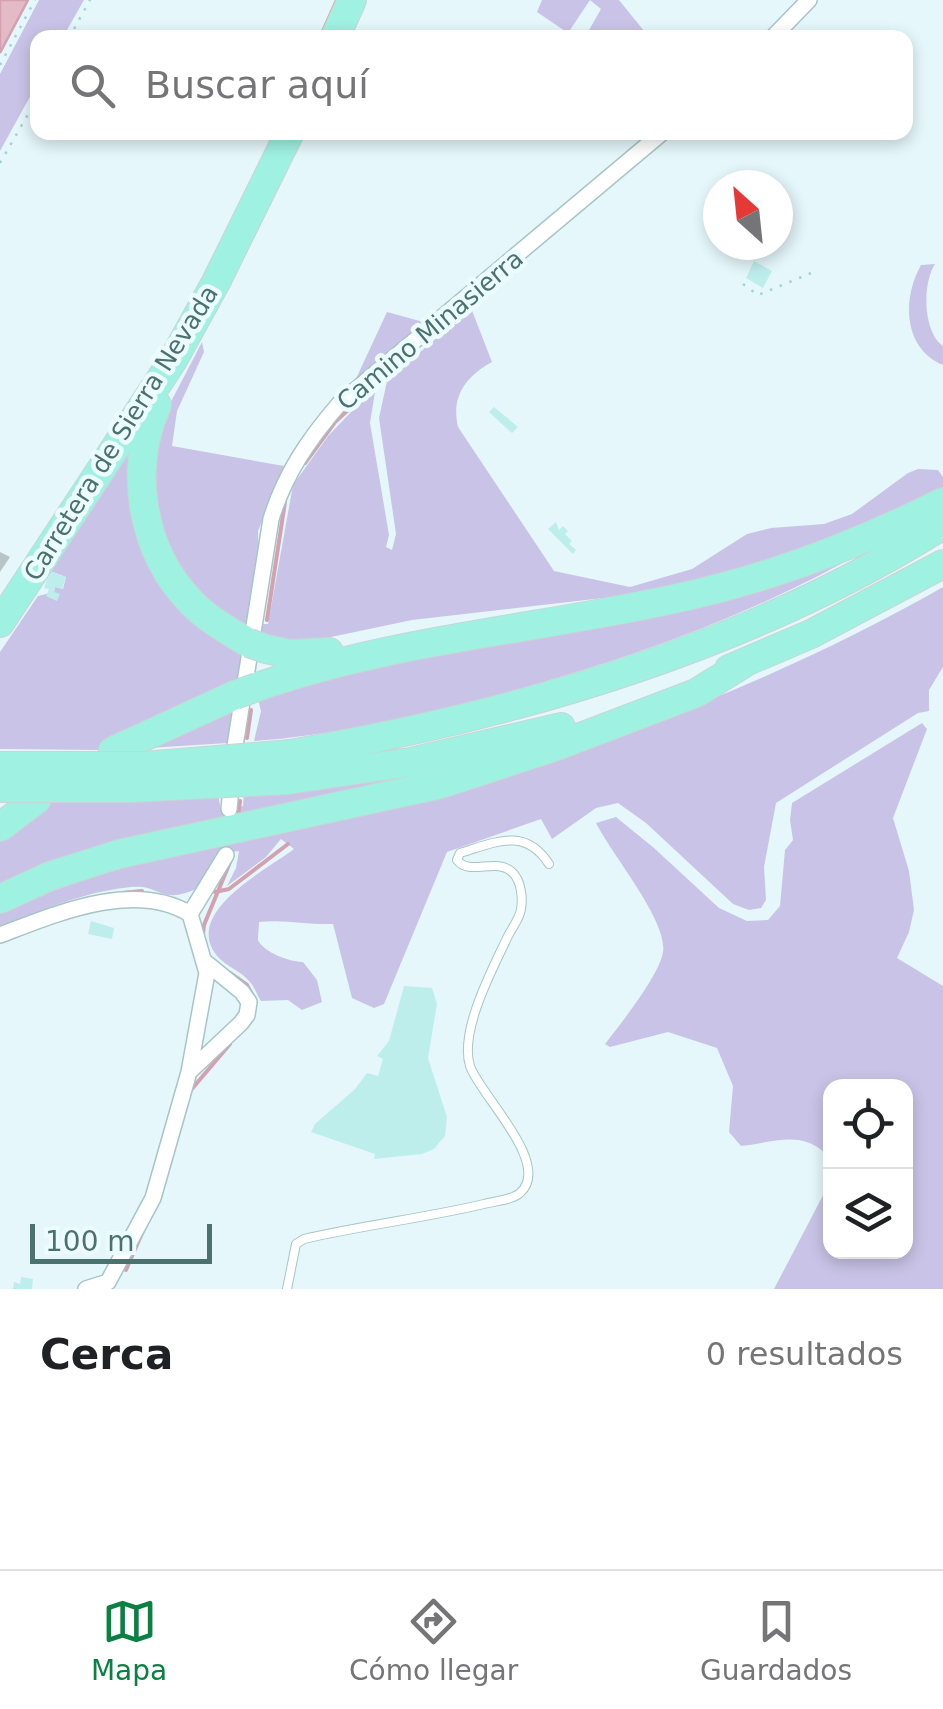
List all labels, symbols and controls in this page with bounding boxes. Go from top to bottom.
search box [30,30,913,140]
icon: search [65,58,120,113]
text: Buscar aquí [145,63,369,107]
north arrow [703,170,793,260]
street label: Camino Minasierra [331,244,529,416]
street label: Carretera de Sierra Nevada [18,280,224,586]
map controls [823,1079,913,1259]
button: locate [823,1079,913,1169]
button: layers [823,1169,913,1259]
scale bar [30,1219,212,1264]
text: 100 m [45,1225,135,1258]
text: Cerca [40,1330,173,1379]
text: 0 resultados [706,1335,903,1373]
tab: Mapa [91,1594,167,1687]
tab: Cómo llegar [349,1594,518,1687]
tab: Guardados [700,1594,852,1687]

